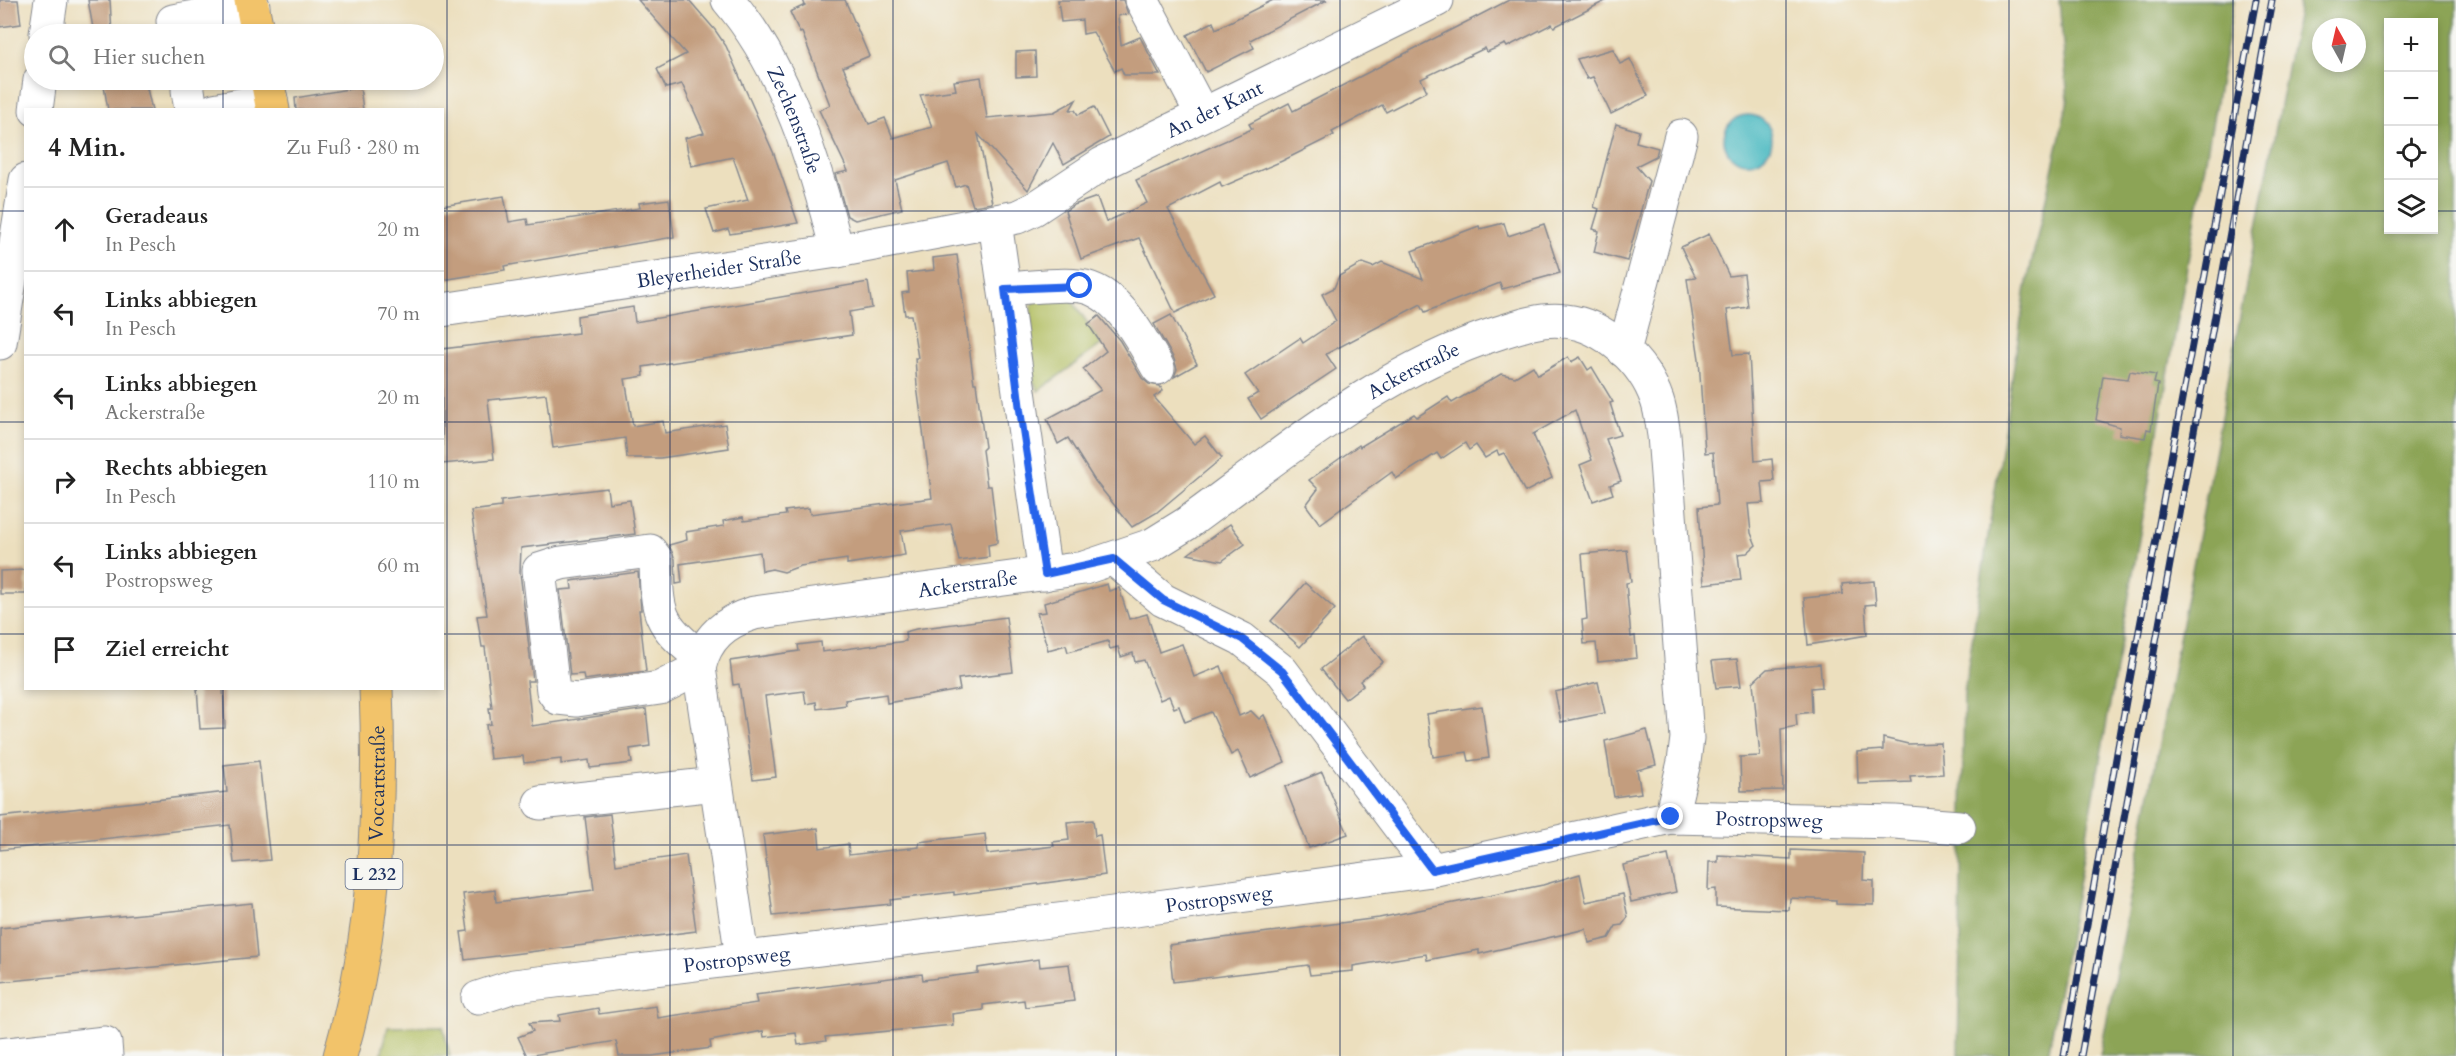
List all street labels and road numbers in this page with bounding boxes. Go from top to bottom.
street label: Zechenstraße [761,61,828,177]
street label: An der Kant [1161,74,1268,144]
street label: Bleyerheider Straße [635,243,803,294]
street label: Ackerstraße [1362,335,1463,405]
street label: Ackerstraße [916,564,1019,604]
street label: Voccartstraße [362,725,391,842]
street label: Postropsweg [1715,804,1824,834]
road number: L 232 [346,859,403,889]
street label: Postropsweg [1164,878,1275,919]
street label: Postropsweg [681,939,792,979]

